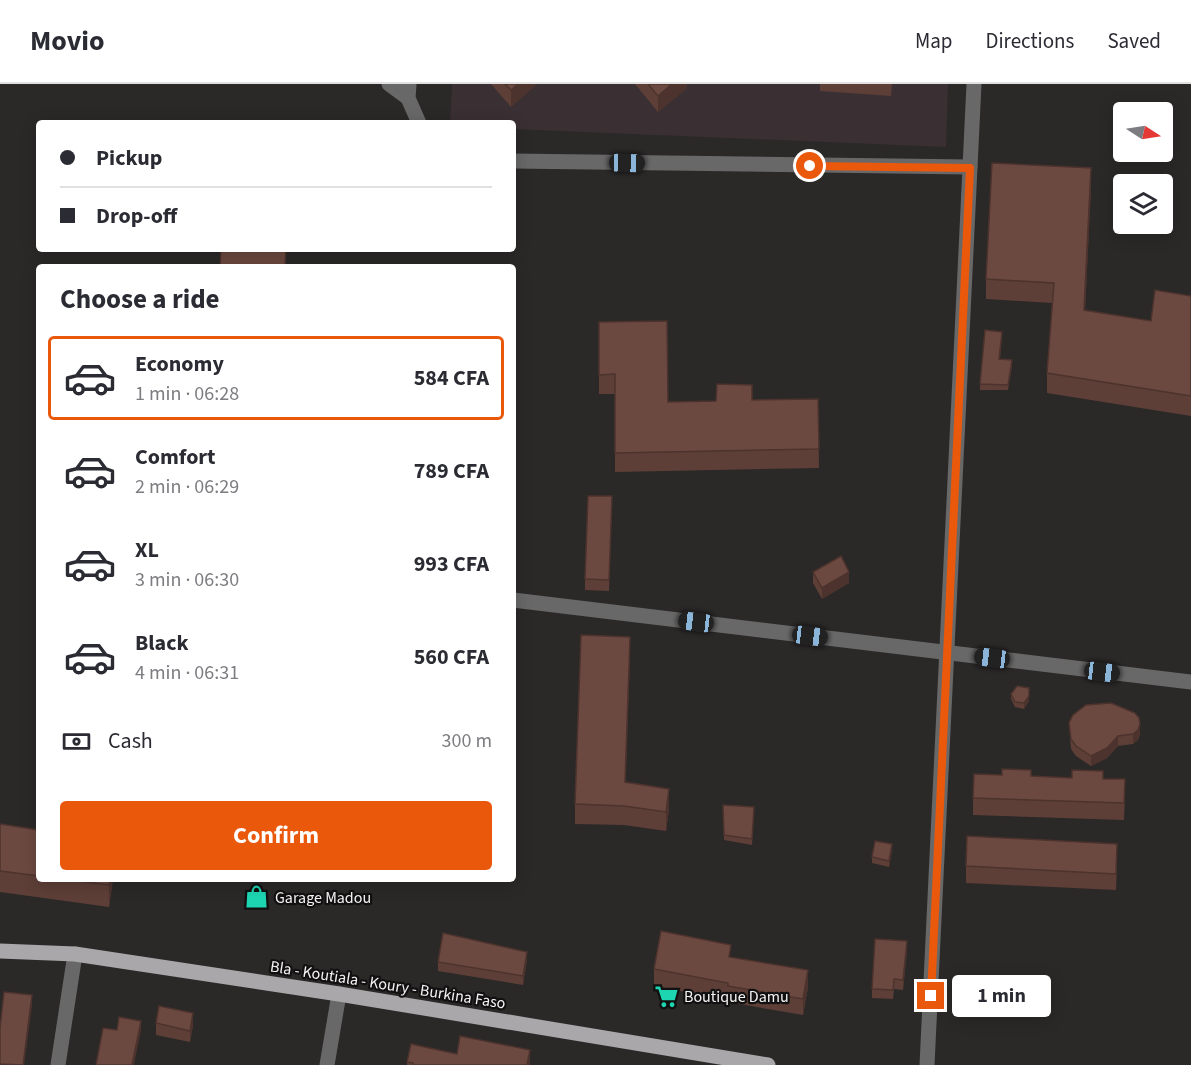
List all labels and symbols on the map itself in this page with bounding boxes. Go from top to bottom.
north arrow [1113,102,1173,162]
route start [796,152,823,179]
car [609,154,645,172]
car [677,611,715,633]
car [791,625,829,647]
car [973,647,1011,669]
car [1083,661,1121,683]
shop icon: Garage Madou [244,884,270,910]
place label: Garage Madou [275,887,371,909]
street label: Bla - Koutiala - Koury - Burkina Faso [269,956,507,1014]
callout: 1 min [952,975,1051,1017]
route end [917,982,944,1009]
supermarket icon: Boutique Damu [653,983,679,1009]
place label: Boutique Damu [684,986,789,1008]

